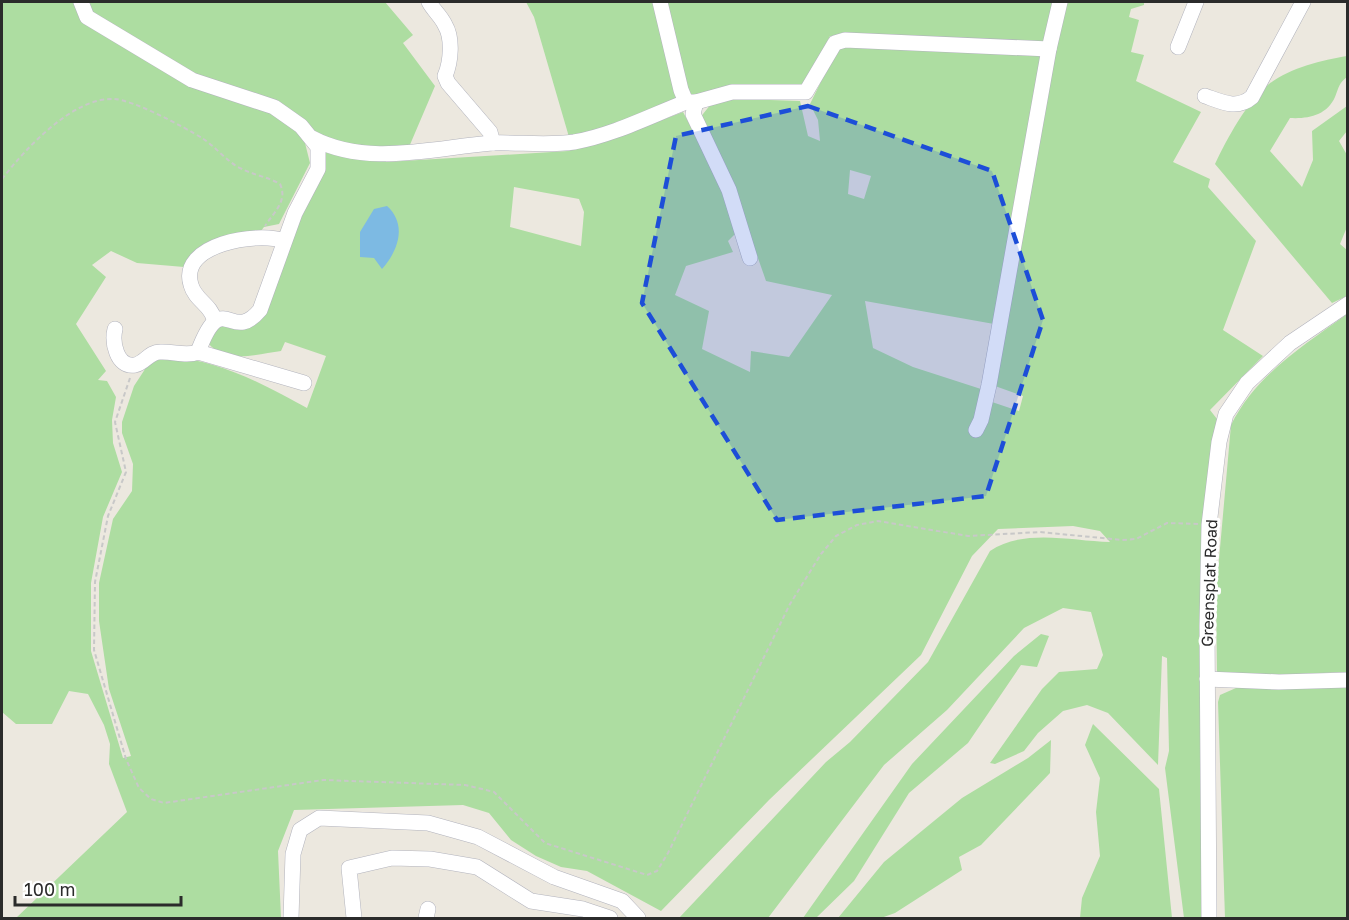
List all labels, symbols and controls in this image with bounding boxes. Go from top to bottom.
street label: Greensplat Road [1197,519,1221,647]
scale bar [15,869,182,907]
text: 100 m [24,878,75,900]

